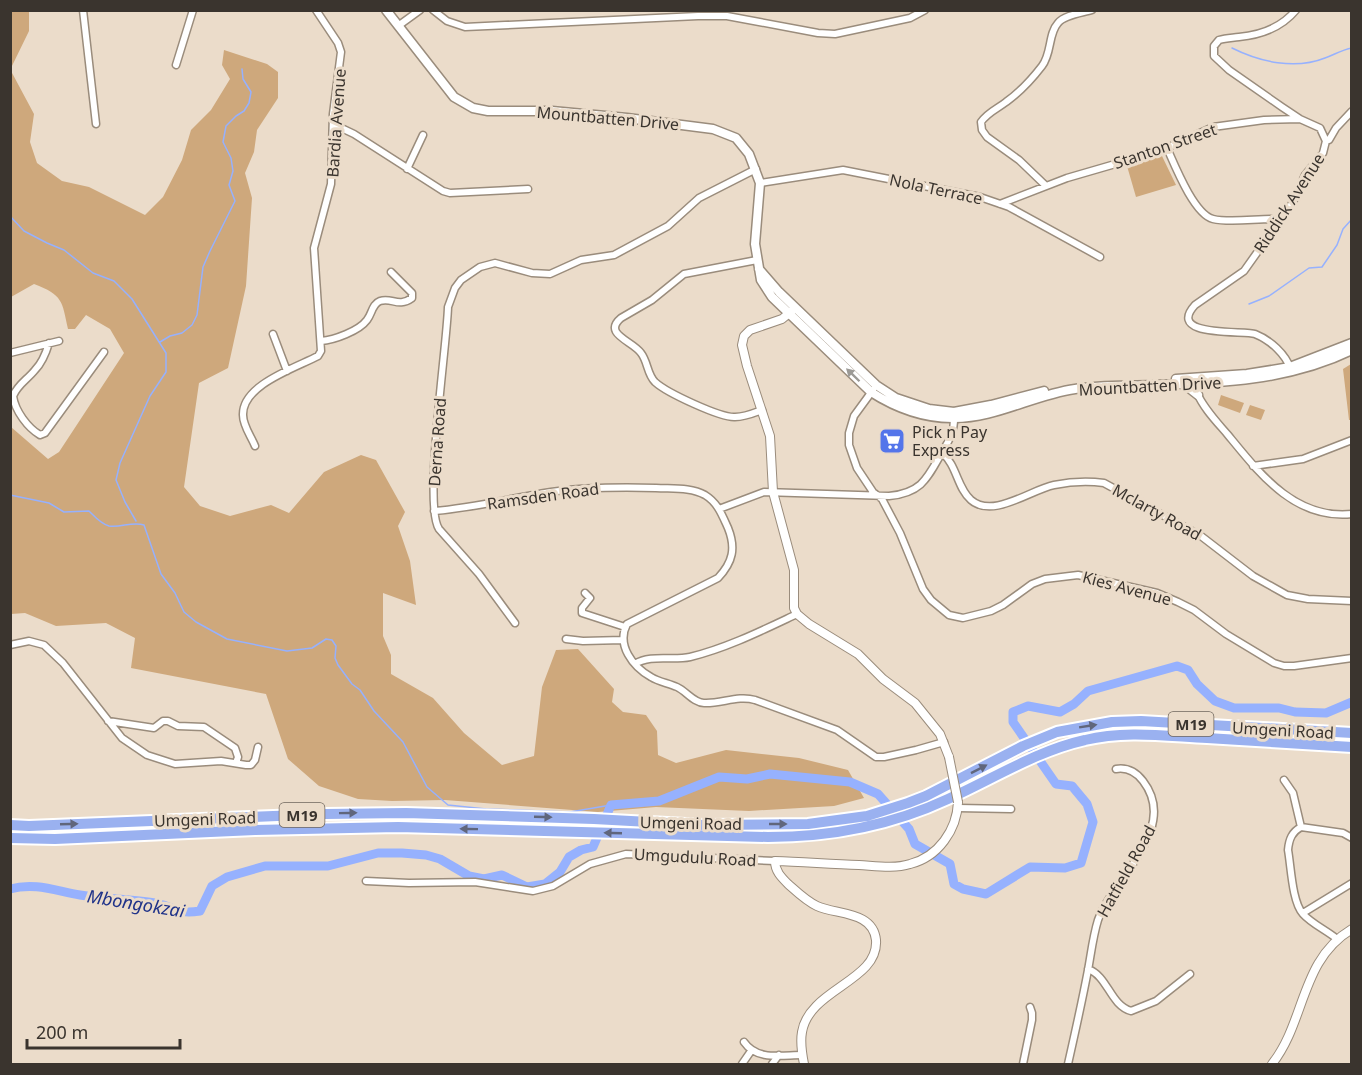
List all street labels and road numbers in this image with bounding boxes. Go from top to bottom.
street label: Bardia Avenue [321,68,351,178]
street label: Mountbatten Drive [536,101,680,135]
street label: Stanton Street [1111,118,1220,174]
street label: Riddick Avenue [1249,149,1329,257]
street label: Nola Terrace [888,168,984,210]
street label: Mountbatten Drive [1078,371,1222,401]
street label: Derna Road [423,397,451,487]
street label: Ramsden Road [486,477,600,515]
street label: Mclarty Road [1109,479,1205,545]
street label: Kies Avenue [1080,566,1174,610]
road number: M19 [1168,712,1214,736]
street label: Umgeni Road [1231,716,1335,744]
road number: M19 [280,803,324,827]
street label: Umgeni Road [154,806,256,832]
street label: Umgeni Road [640,811,742,835]
street label: Hatfield Road [1092,821,1160,921]
street label: Umgudulu Road [633,843,757,871]

